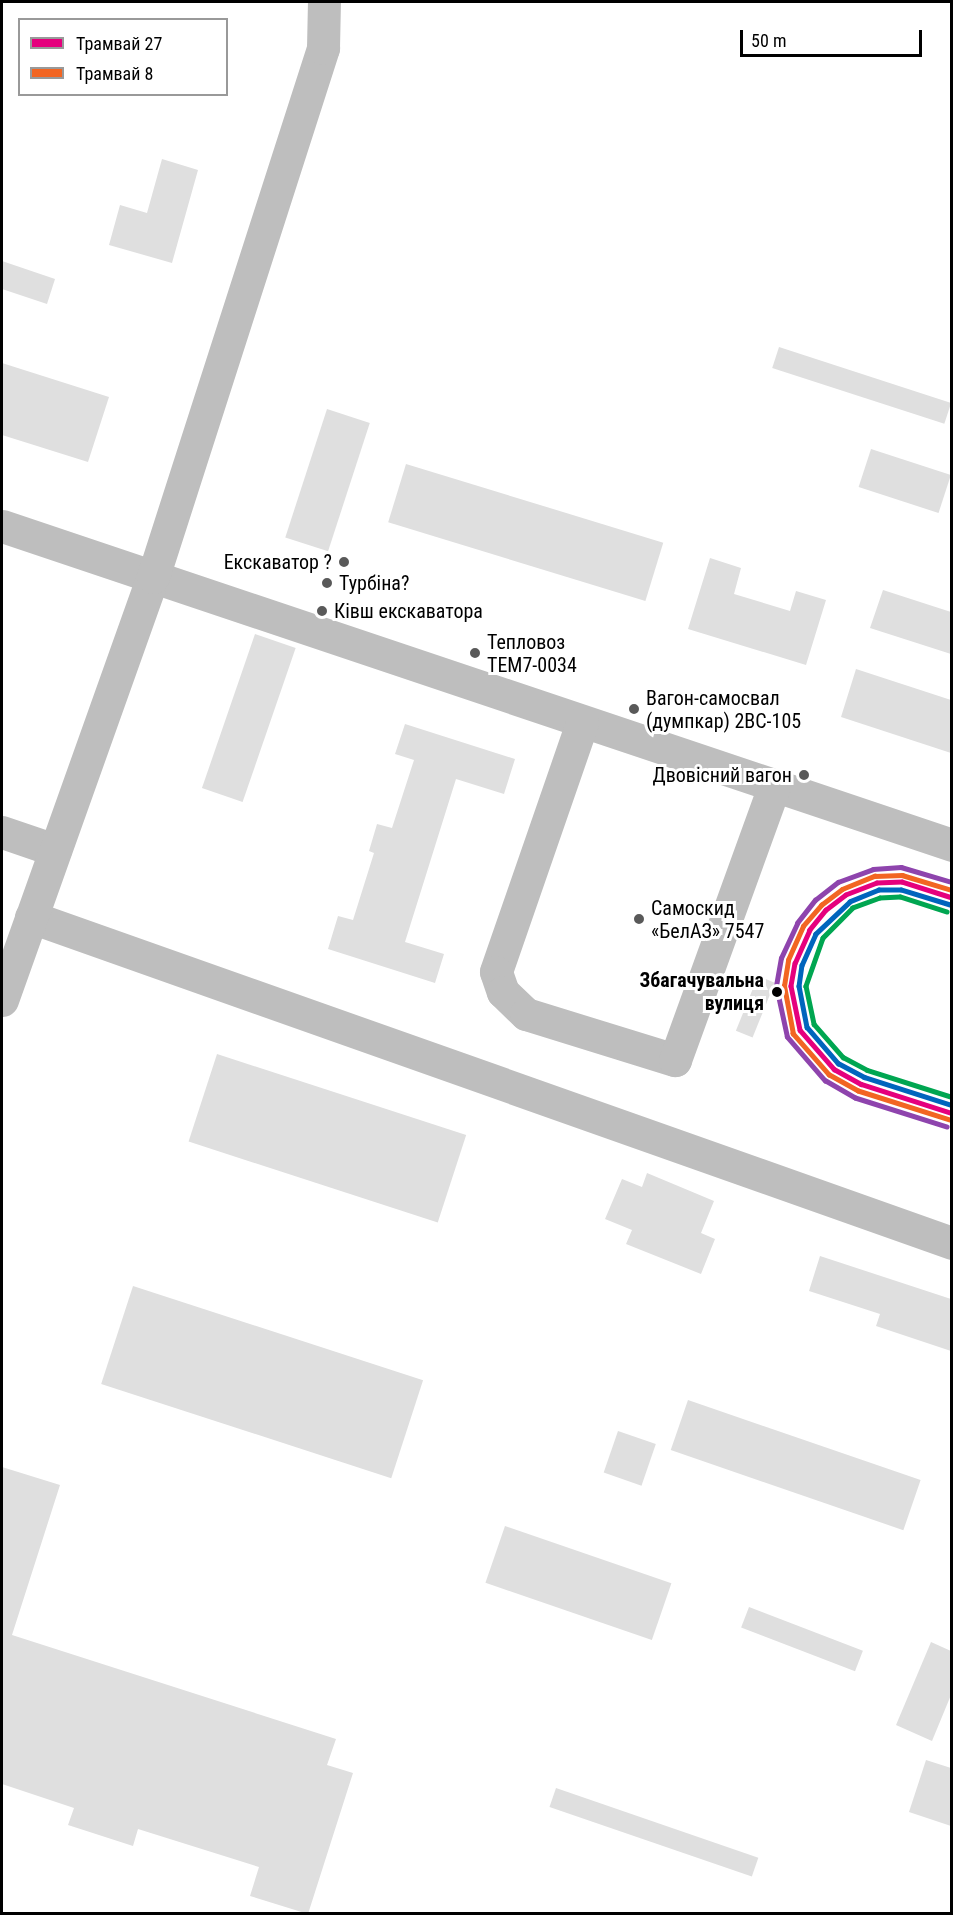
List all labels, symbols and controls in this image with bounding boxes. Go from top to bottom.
legend [18,18,228,96]
scale bar [743,18,924,56]
text: 50 m [751,30,786,51]
text: Трамвай 27 [76,33,162,54]
text: Трамвай 8 [76,63,153,84]
place label: Екскаватор ? [224,550,332,574]
marker: Екскаватор ? [337,555,351,569]
place label: Турбіна? [339,571,409,595]
marker: Турбіна? [320,576,334,590]
place label: Ківш екскаватора [334,599,483,623]
marker: Ківш екскаватора [315,604,329,618]
place label: Тепловоз ТЕМ7-0034 [487,630,577,677]
marker: Тепловоз ТЕМ7-0034 [468,646,482,660]
place label: Вагон-самосвал (думпкар) 2ВС-105 [646,686,801,733]
marker: Вагон-самосвал (думпкар) 2ВС-105 [627,702,641,716]
place label: Двовісний вагон [653,763,792,787]
marker: Двовісний вагон [797,768,811,782]
place label: Самоскид «БелАЗ» 7547 [651,896,764,943]
marker: Самоскид «БелАЗ» 7547 [632,912,646,926]
place label: Збагачувальна вулиця [640,969,764,1016]
marker: Збагачувальна вулиця [768,983,786,1001]

